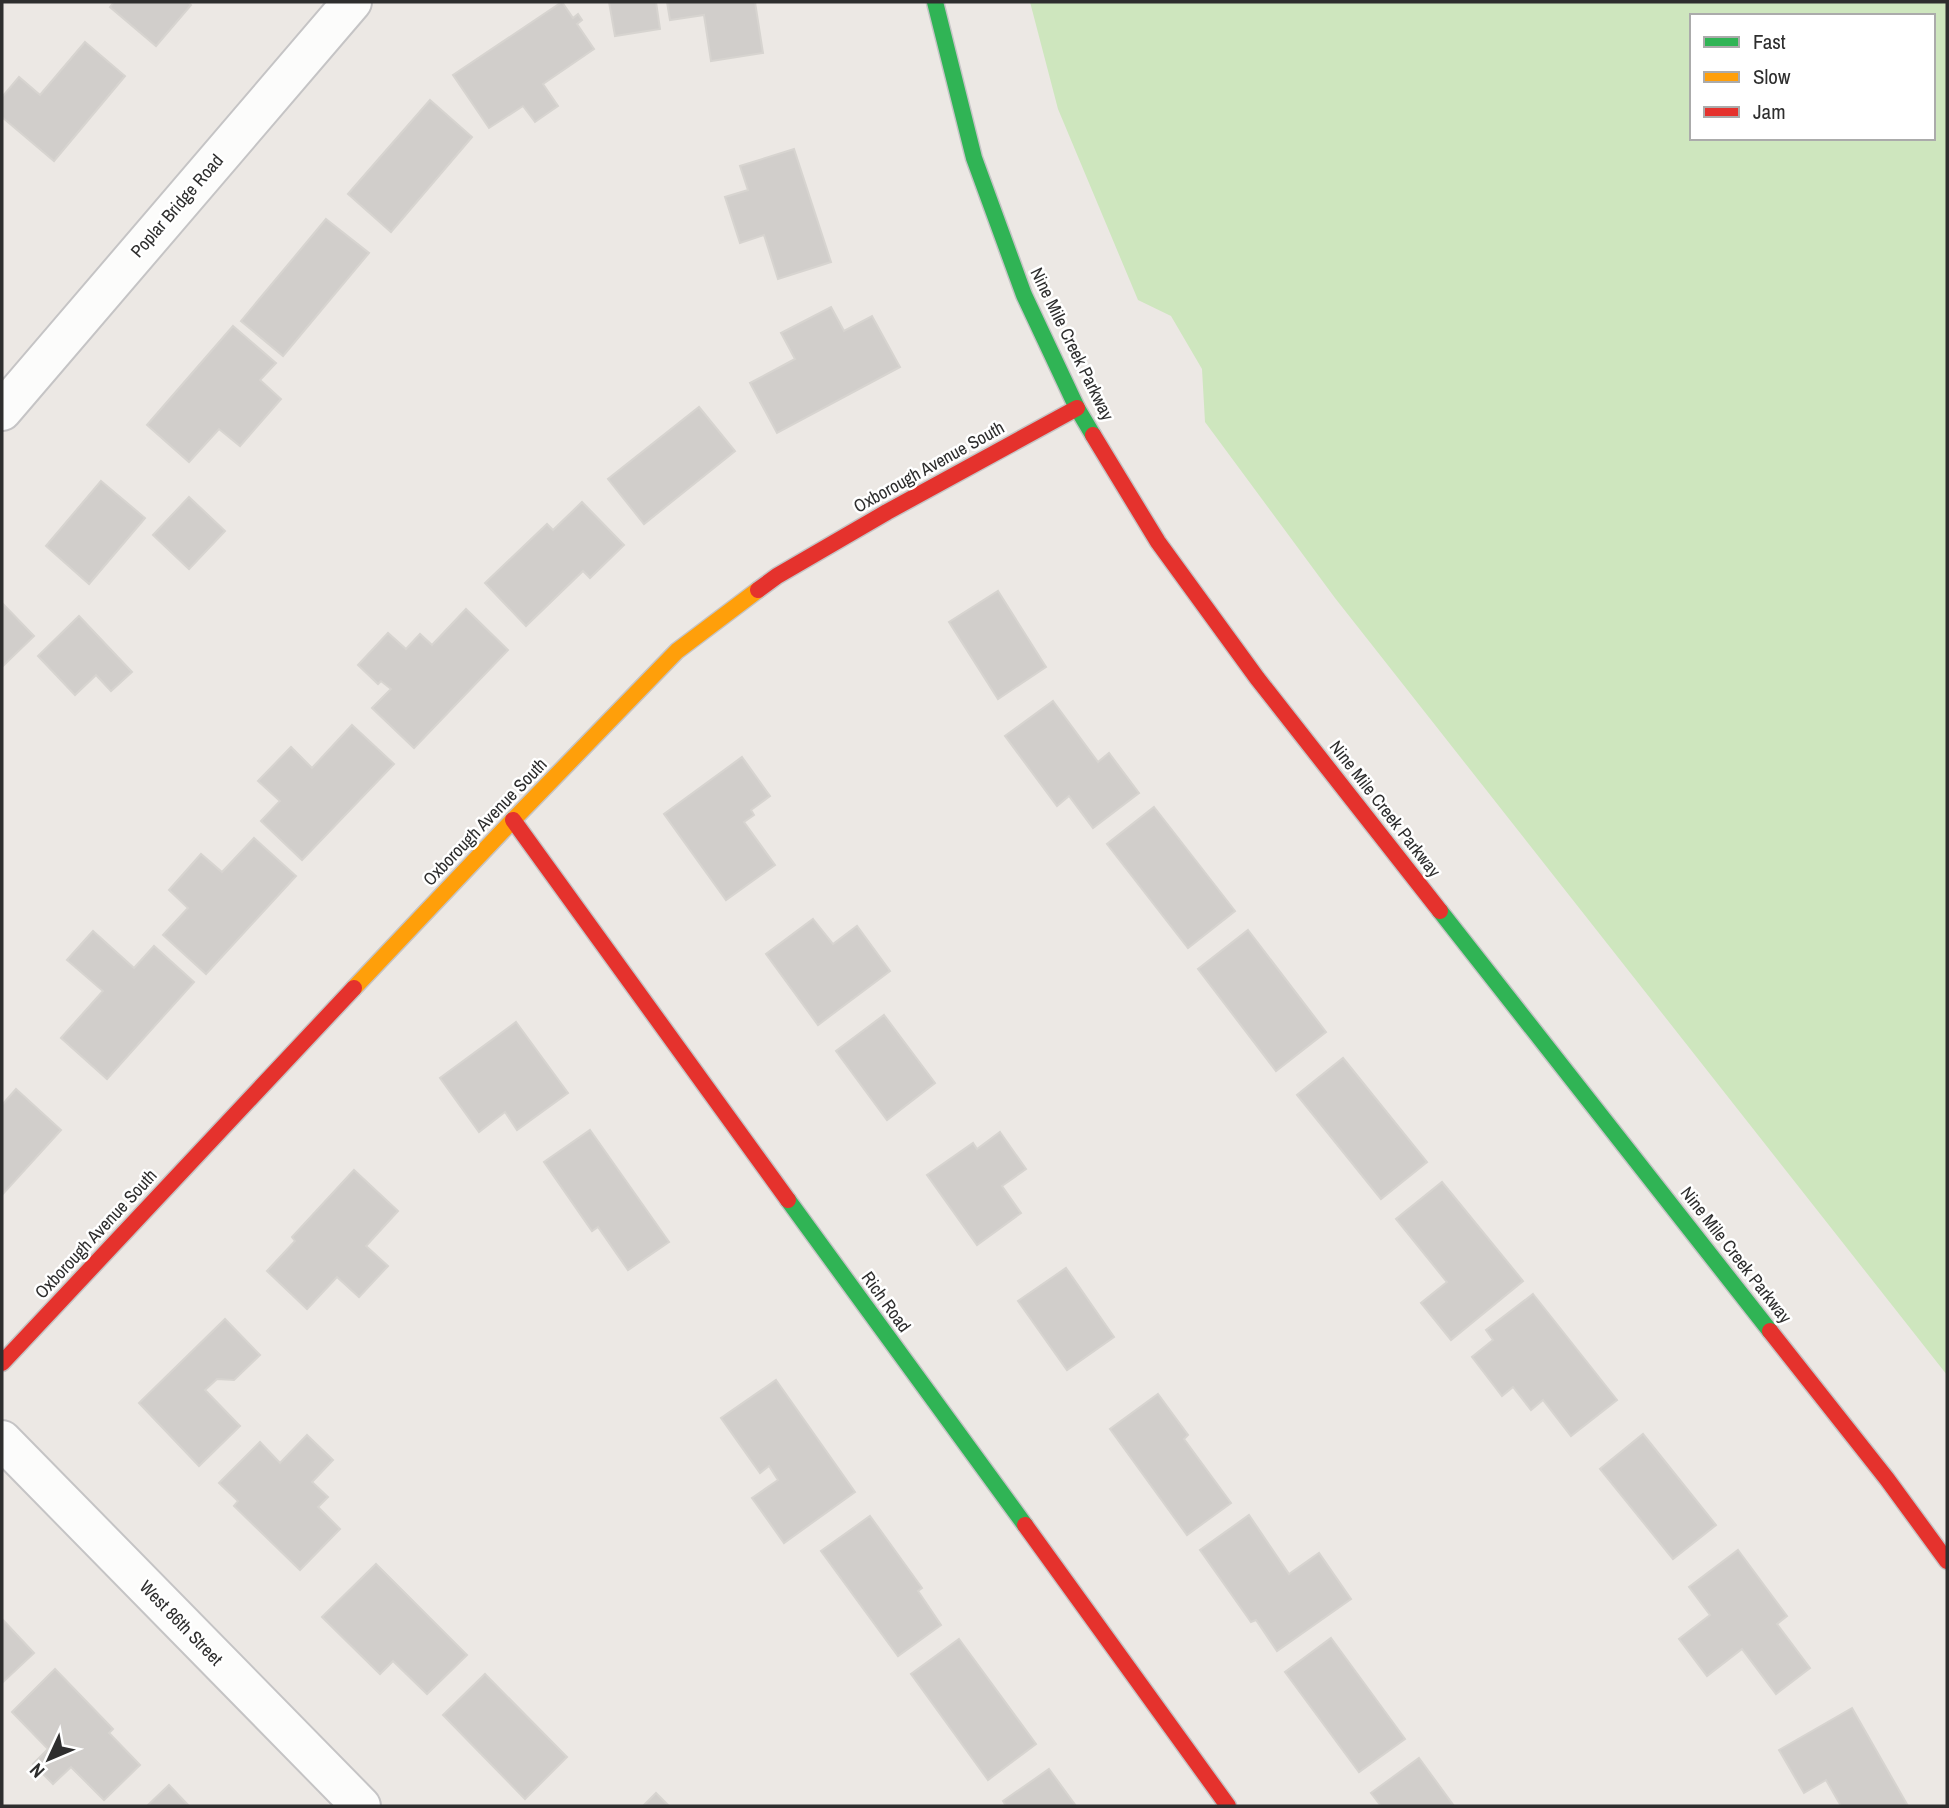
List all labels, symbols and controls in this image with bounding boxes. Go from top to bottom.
legend [1690,14,1935,140]
text: Fast [1753,27,1786,56]
text: Slow [1753,62,1791,91]
text: Jam [1753,97,1786,126]
street label: Poplar Bridge Road [125,149,229,263]
street label: Nine Mile Creek Parkway [1025,263,1121,425]
street label: Oxborough Avenue South [849,415,1009,518]
street label: Nine Mile Creek Parkway [1324,735,1447,883]
street label: Oxborough Avenue South [417,752,552,891]
street label: Oxborough Avenue South [29,1163,162,1304]
street label: Nine Mile Creek Parkway [1675,1181,1798,1329]
street label: Rich Road [856,1266,917,1337]
street label: West 86th Street [134,1575,228,1671]
north arrow [14,1724,84,1794]
text: N [24,1758,50,1784]

